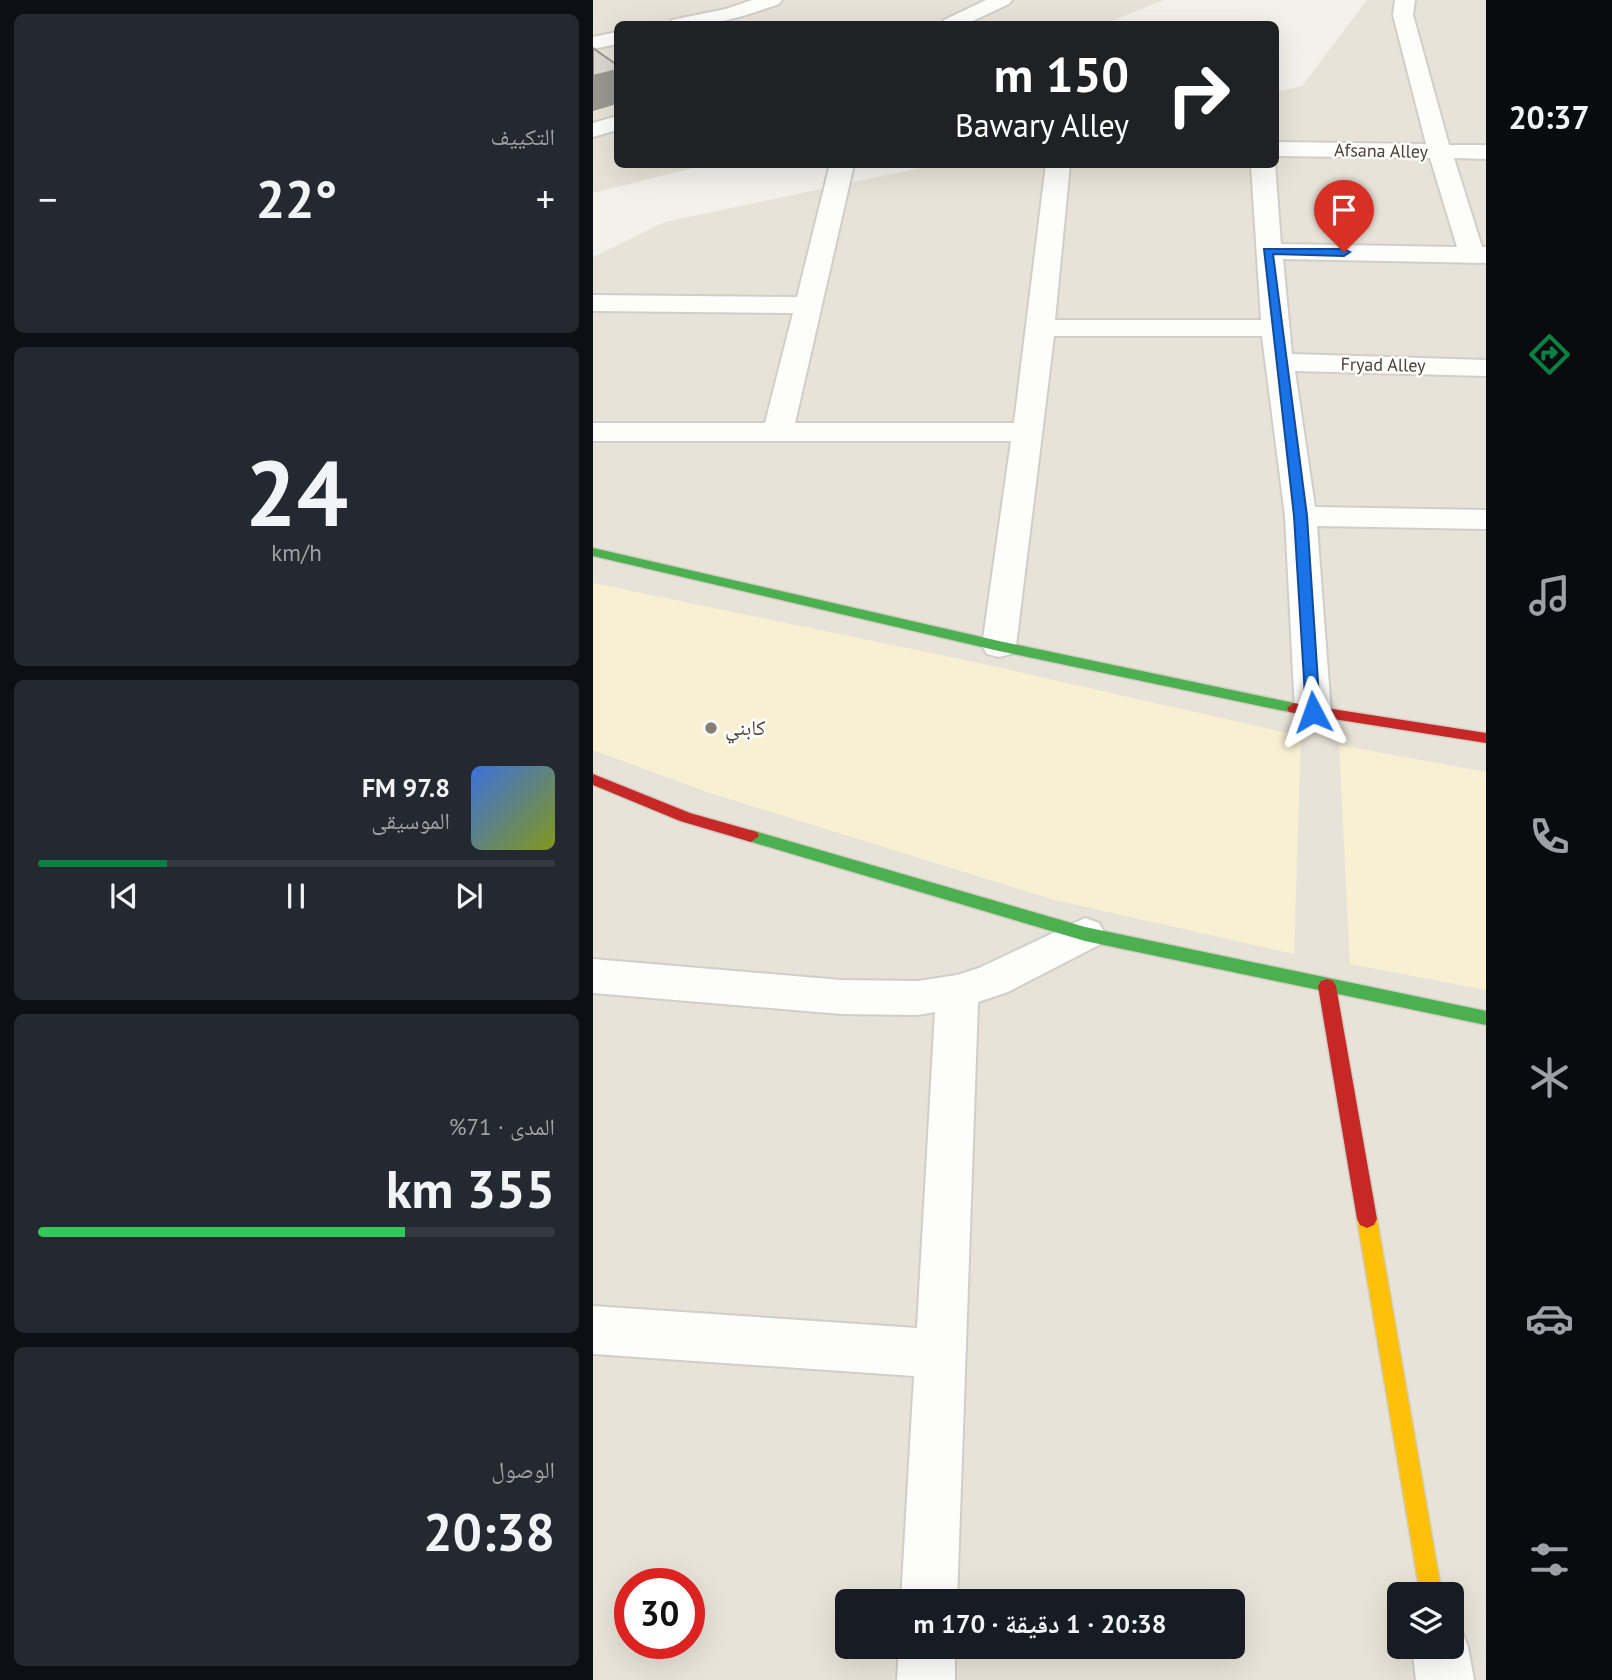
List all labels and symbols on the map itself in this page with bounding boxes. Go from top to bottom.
street label: Afsana Alley [1334,138,1429,163]
pin [1314,180,1374,252]
street label: Fryad Alley [1340,352,1426,377]
position arrow [1276,675,1350,749]
place label: كابني [725,714,766,744]
marker: كابني [703,720,719,736]
speed limit sign: 30 [614,1568,705,1659]

